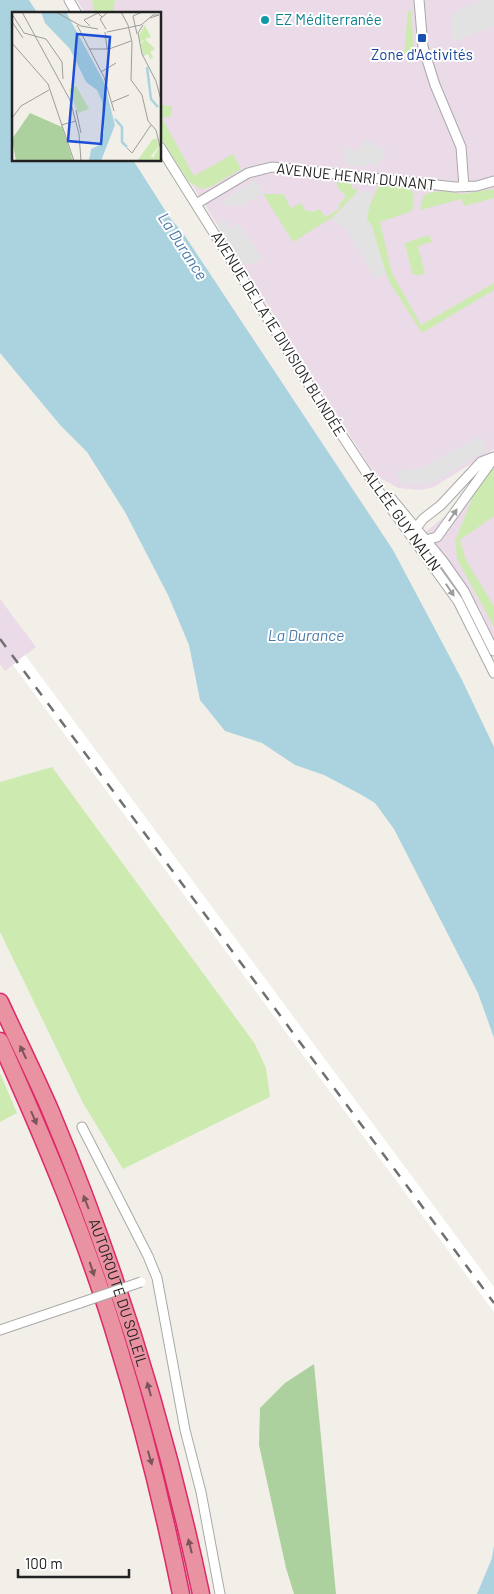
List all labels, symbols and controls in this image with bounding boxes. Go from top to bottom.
place label: EZ Méditerranée [275,10,382,28]
inset map [12,12,161,161]
marker: EZ Méditerranée [259,14,271,26]
marker: Zone d'Activités [416,32,428,44]
place label: Zone d'Activités [371,45,473,63]
street label: AVENUE HENRI DUNANT [276,159,437,193]
water label: La Durance [155,208,212,283]
street label: AVENUE DE LA 1E DIVISION BLINDÉE [208,228,350,439]
street label: ALLÉE GUY NALIN [360,467,445,574]
one-way arrow [448,508,457,521]
one-way arrow [446,583,455,596]
water label: La Durance [268,625,344,644]
one-way arrow [19,1045,27,1059]
one-way arrow [30,1111,38,1126]
one-way arrow [82,1194,90,1209]
street label: AUTOROUTE DU SOLEIL [86,1216,152,1369]
one-way arrow [89,1262,97,1277]
one-way arrow [144,1382,152,1397]
one-way arrow [147,1451,155,1466]
one-way arrow [186,1539,194,1554]
scale bar [18,1546,129,1578]
text: 100 m [25,1554,63,1572]

